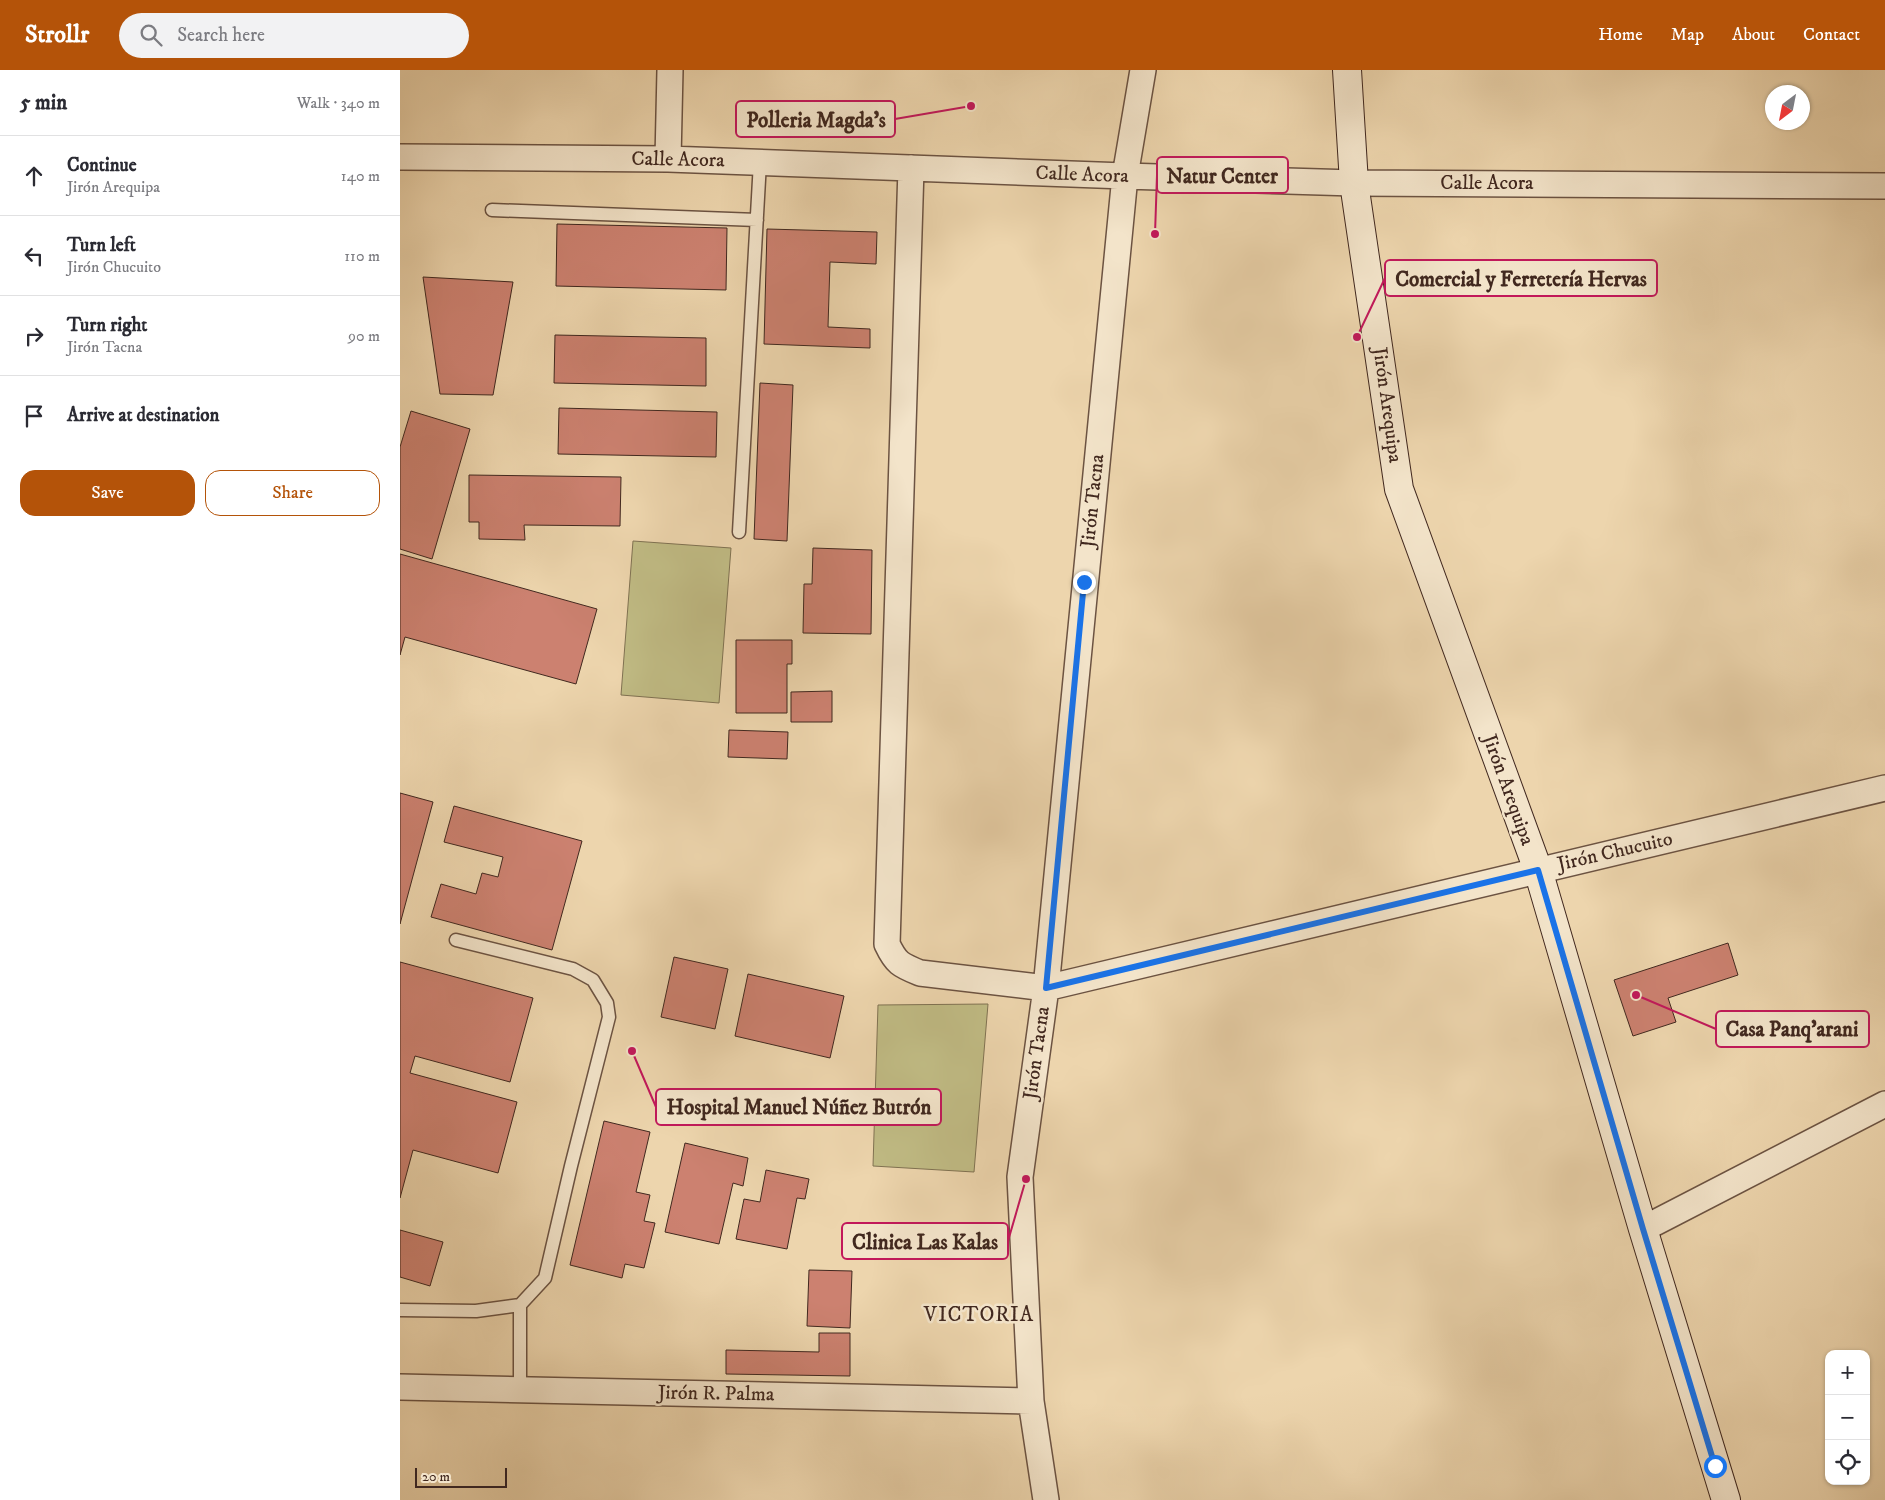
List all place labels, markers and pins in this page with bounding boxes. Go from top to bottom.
callout: Polleria Magda's [736,101,895,137]
callout: Natur Center [1157,157,1288,193]
callout: Comercial y Ferretería Hervas [1385,260,1657,296]
callout: Casa Panq'arani [1716,1011,1869,1047]
callout: Hospital Manuel Núñez Butrón [656,1089,941,1125]
callout: Clinica Las Kalas [842,1223,1008,1259]

